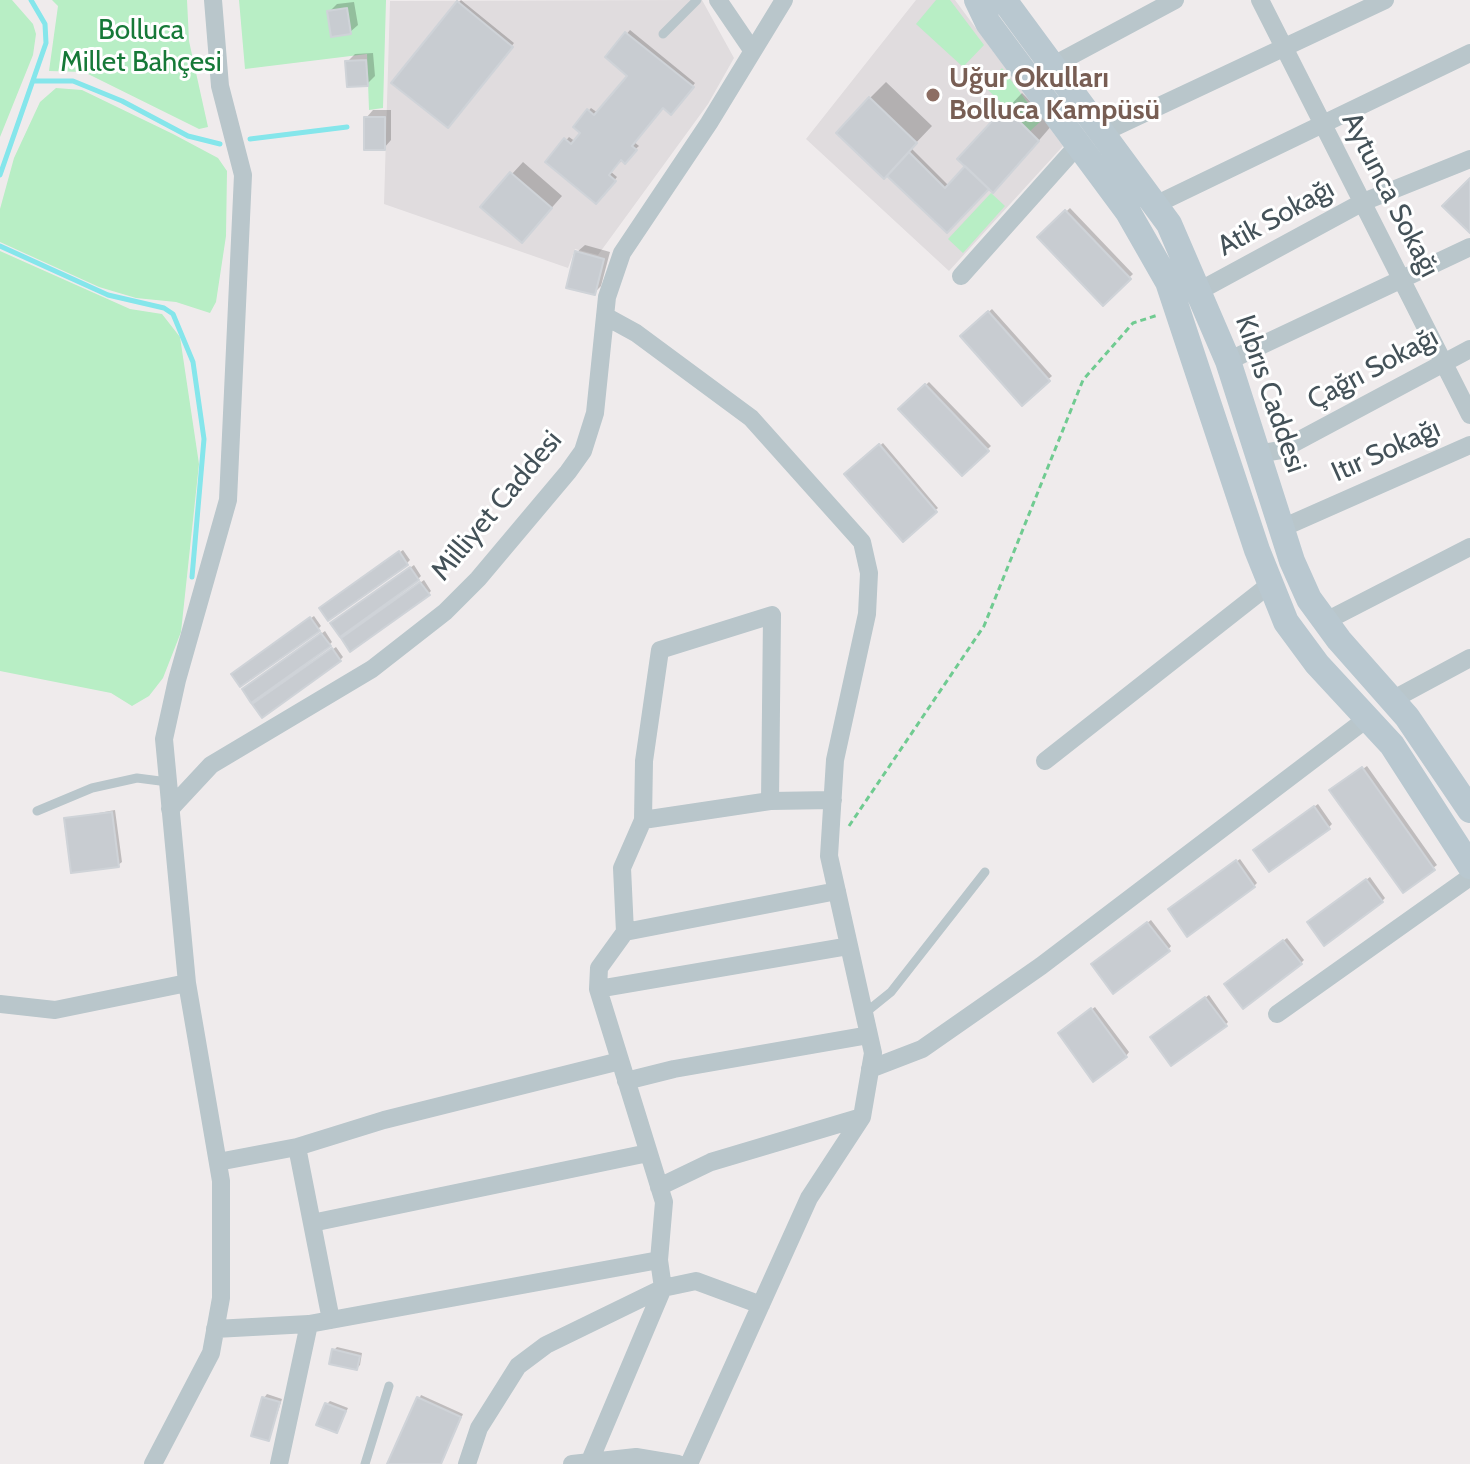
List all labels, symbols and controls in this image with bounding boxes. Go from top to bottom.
park label: Bolluca Millet Bahçesi [60,14,222,80]
place label: Uğur Okulları Bolluca Kampüsü [949,62,1160,128]
marker: Uğur Okulları Bolluca Kampüsü [924,86,942,104]
street label: Aytunca Sokağı [1334,107,1446,283]
street label: Atik Sokağı [1212,172,1340,264]
street label: Kıbrıs Caddesi [1227,311,1313,477]
street label: Çağrı Sokağı [1302,321,1444,417]
street label: Itır Sokağı [1327,412,1445,490]
street label: Milliyet Caddesi [425,424,569,588]

